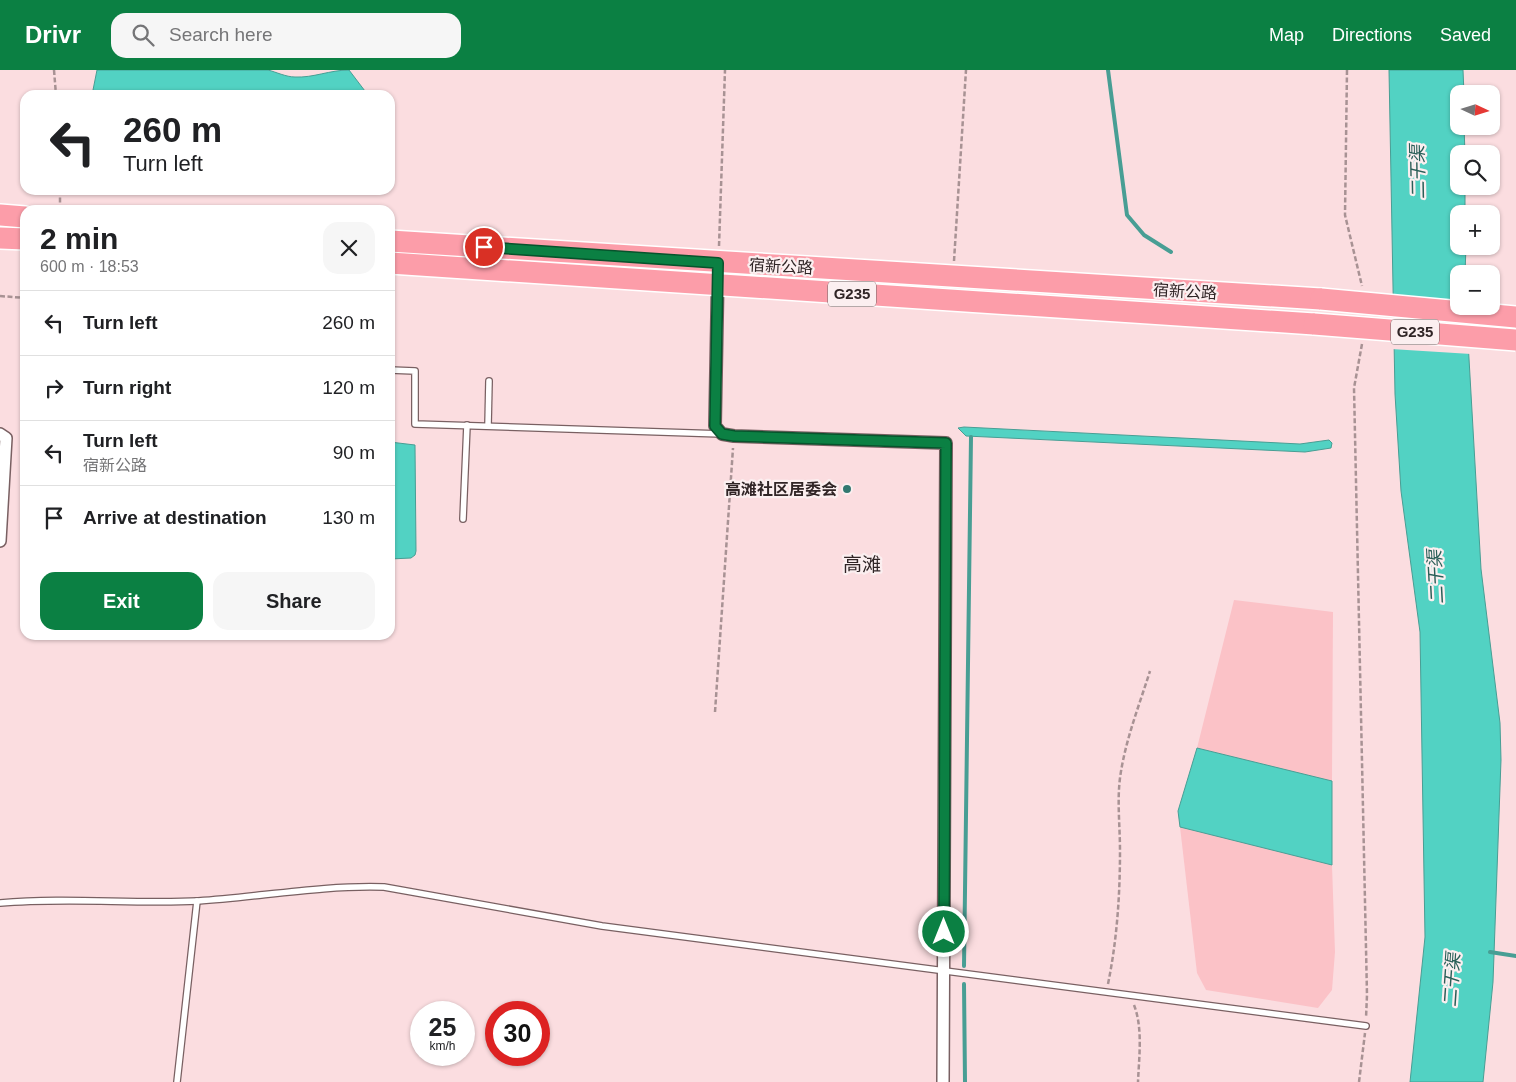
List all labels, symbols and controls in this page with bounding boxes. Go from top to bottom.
search box [111,13,461,58]
text: Drivr [25,21,81,48]
icon: search [129,21,157,49]
text: Search here [169,24,273,45]
text: Map [1269,25,1304,45]
text: Directions [1332,25,1412,45]
text: Saved [1440,25,1491,45]
north arrow [1450,85,1500,135]
map controls [1450,85,1500,315]
icon: left [40,110,105,175]
text: 260 m [123,110,222,149]
water label: 二干渠 [1407,142,1428,199]
button: search [1450,145,1500,195]
text: Turn left [123,151,203,176]
button: + [1450,205,1500,255]
text: 2 min [40,222,118,255]
button: close [323,222,375,274]
pin [463,226,505,268]
icon: arrive [470,233,498,261]
street label: 宿新公路 [749,256,813,277]
text: 600 m · 18:53 [40,258,139,275]
button: − [1450,265,1500,315]
street label: 宿新公路 [1153,281,1217,302]
road number: G235 [828,282,876,306]
icon: left [40,309,68,337]
text: Turn left [83,312,158,333]
text: 260 m [322,312,375,333]
road number: G235 [1391,320,1439,344]
icon: right [40,374,68,402]
text: Turn right [83,377,171,398]
text: 120 m [322,377,375,398]
text: Turn left [83,430,158,451]
icon: left [40,439,68,467]
text: 90 m [333,442,375,463]
text: 宿新公路 [83,457,147,474]
place label: 高滩社区居委会 [725,480,837,498]
marker: 高滩社区居委会 [841,483,853,495]
icon: arrive [40,504,68,532]
text: Arrive at destination [83,507,267,528]
text: 130 m [322,507,375,528]
water label: 二干渠 [1424,547,1447,604]
district label: 高滩 [843,554,881,575]
button: Exit [40,572,203,630]
button: Share [213,572,375,630]
position arrow [917,905,969,957]
water label: 二干渠 [1440,949,1464,1008]
speed limit sign: 30 [485,1001,550,1066]
text: 25 [429,1013,456,1041]
text: km/h [429,1039,456,1053]

